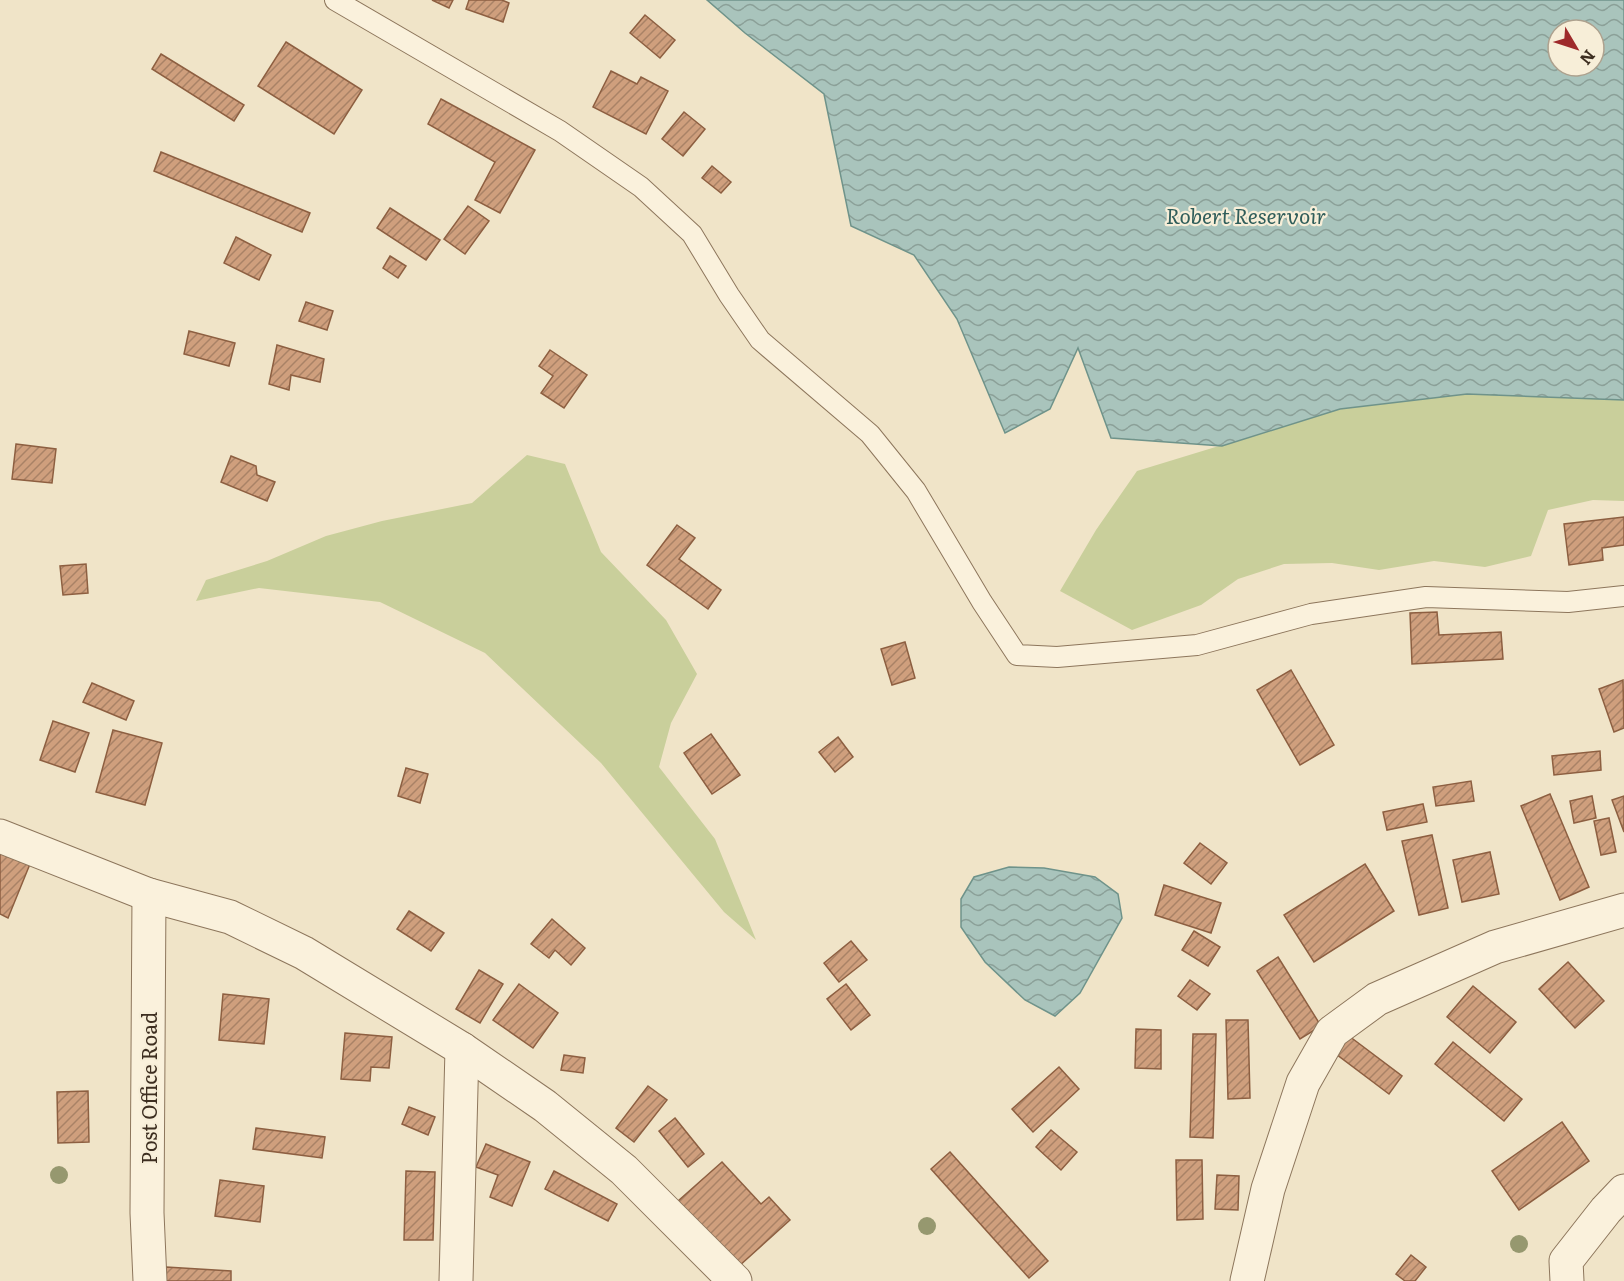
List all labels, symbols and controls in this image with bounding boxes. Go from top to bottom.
north arrow [1546,18,1606,78]
text: N [1575,45,1602,71]
water label: Robert Reservoir [1166,199,1327,230]
street label: Post Office Road [133,1012,163,1164]

